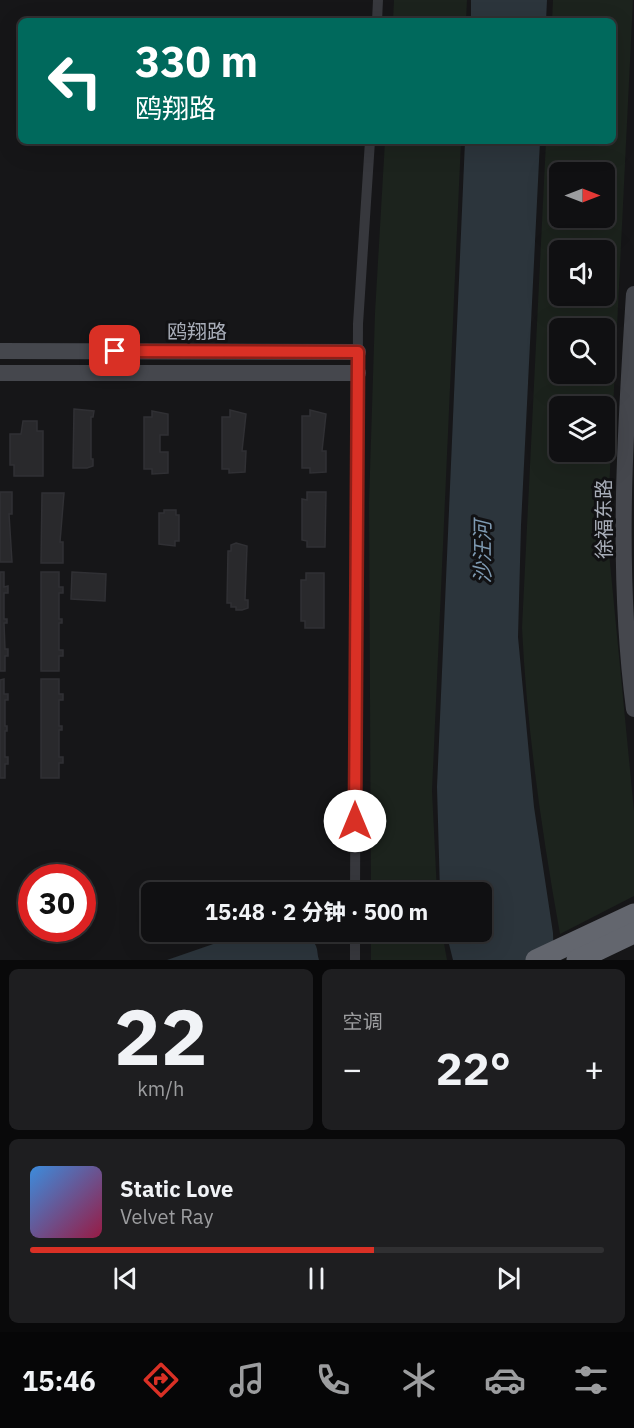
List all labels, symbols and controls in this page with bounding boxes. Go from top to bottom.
text: 330 m [135,34,258,89]
icon: left [36,42,114,120]
text: 鸥翔路 [135,90,216,125]
north arrow [549,162,615,228]
map controls [549,162,615,462]
button: sound [549,240,615,306]
street label: 鸥翔路 [167,318,227,345]
button: search [549,318,615,384]
pin [89,325,140,376]
icon: arrive [98,334,131,367]
button: layers [549,396,615,462]
street label: 徐福东路 [590,479,617,559]
water label: 沙汪河 [468,517,496,584]
position arrow [323,789,387,853]
speed limit sign: 30 [18,864,96,942]
text: 15:48 · 2 分钟 · 500 m [205,897,428,926]
text: 22 [114,985,208,1086]
text: 空调 [343,1008,383,1035]
text: 22° [436,1039,511,1097]
text: − [343,1047,362,1090]
text: + [584,1047,604,1090]
text: km/h [137,1075,184,1102]
text: Static Love [120,1174,233,1203]
text: Velvet Ray [120,1203,213,1230]
icon: previous [109,1262,142,1295]
icon: pause [300,1262,333,1295]
icon: next [492,1262,525,1295]
icon: directions [140,1359,182,1401]
icon: music [226,1359,268,1401]
icon: phone [312,1359,354,1401]
icon: climate [398,1359,440,1401]
icon: car [484,1359,526,1401]
icon: filters [570,1359,612,1401]
text: 15:46 [22,1363,96,1398]

